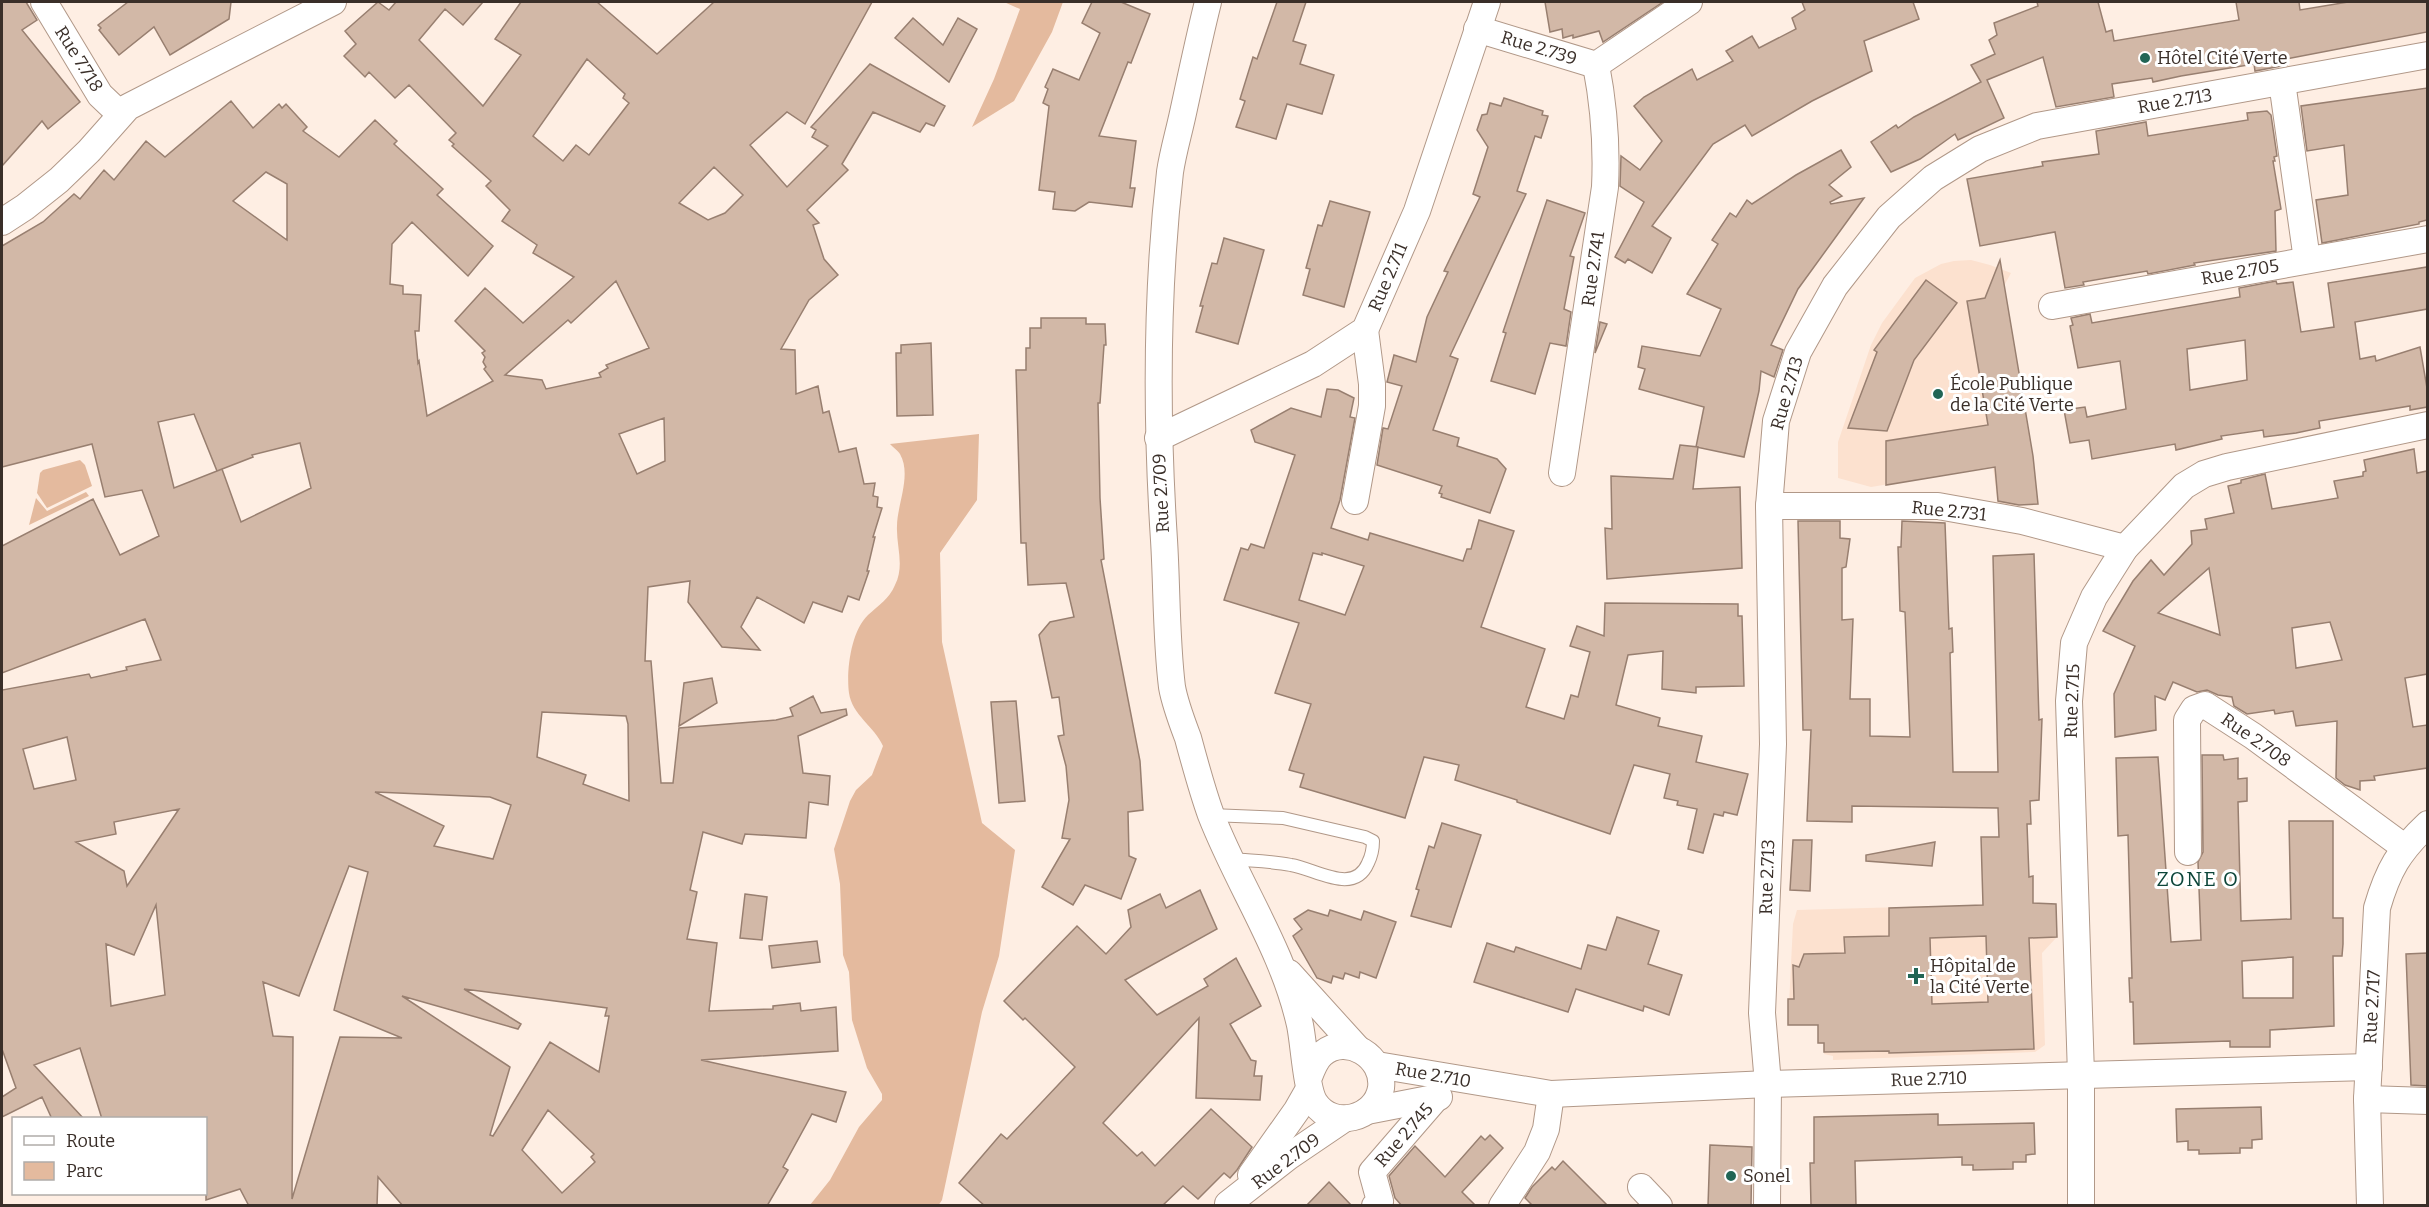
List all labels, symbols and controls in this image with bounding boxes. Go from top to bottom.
street label: Rue 7.718 [50,22,108,96]
street label: Rue 2.739 [1498,26,1580,70]
place label: Hôtel Cité Verte [2157,47,2288,69]
marker: Hôtel Cité Verte [2138,51,2152,65]
street label: Rue 2.713 [2136,84,2214,118]
street label: Rue 2.741 [1577,229,1609,308]
street label: Rue 2.711 [1364,239,1413,315]
street label: Rue 2.705 [2199,254,2281,290]
street label: Rue 2.713 [1766,354,1808,432]
place label: École Publique de la Cité Verte [1950,372,2074,416]
marker: École Publique de la Cité Verte [1931,387,1945,401]
street label: Rue 2.709 [1148,453,1174,533]
street label: Rue 2.731 [1911,496,1988,526]
street label: Rue 2.715 [2060,663,2084,739]
street label: Rue 2.708 [2217,708,2295,772]
street label: Rue 2.713 [1755,839,1779,915]
district label: ZONE O [2157,867,2239,891]
place label: Hôpital de la Cité Verte [1930,955,2030,998]
marker: Hôpital de la Cité Verte [1907,967,1925,985]
street label: Rue 2.717 [2359,969,2385,1045]
street label: Rue 2.710 [1393,1057,1473,1093]
street label: Rue 2.710 [1890,1067,1968,1091]
street label: Rue 2.745 [1370,1098,1438,1172]
legend [12,1117,207,1195]
street label: Rue 2.709 [1248,1128,1324,1194]
text: Route [66,1130,115,1152]
text: Parc [66,1160,103,1182]
place label: Sonel [1743,1165,1790,1187]
marker: Sonel [1724,1169,1738,1183]

